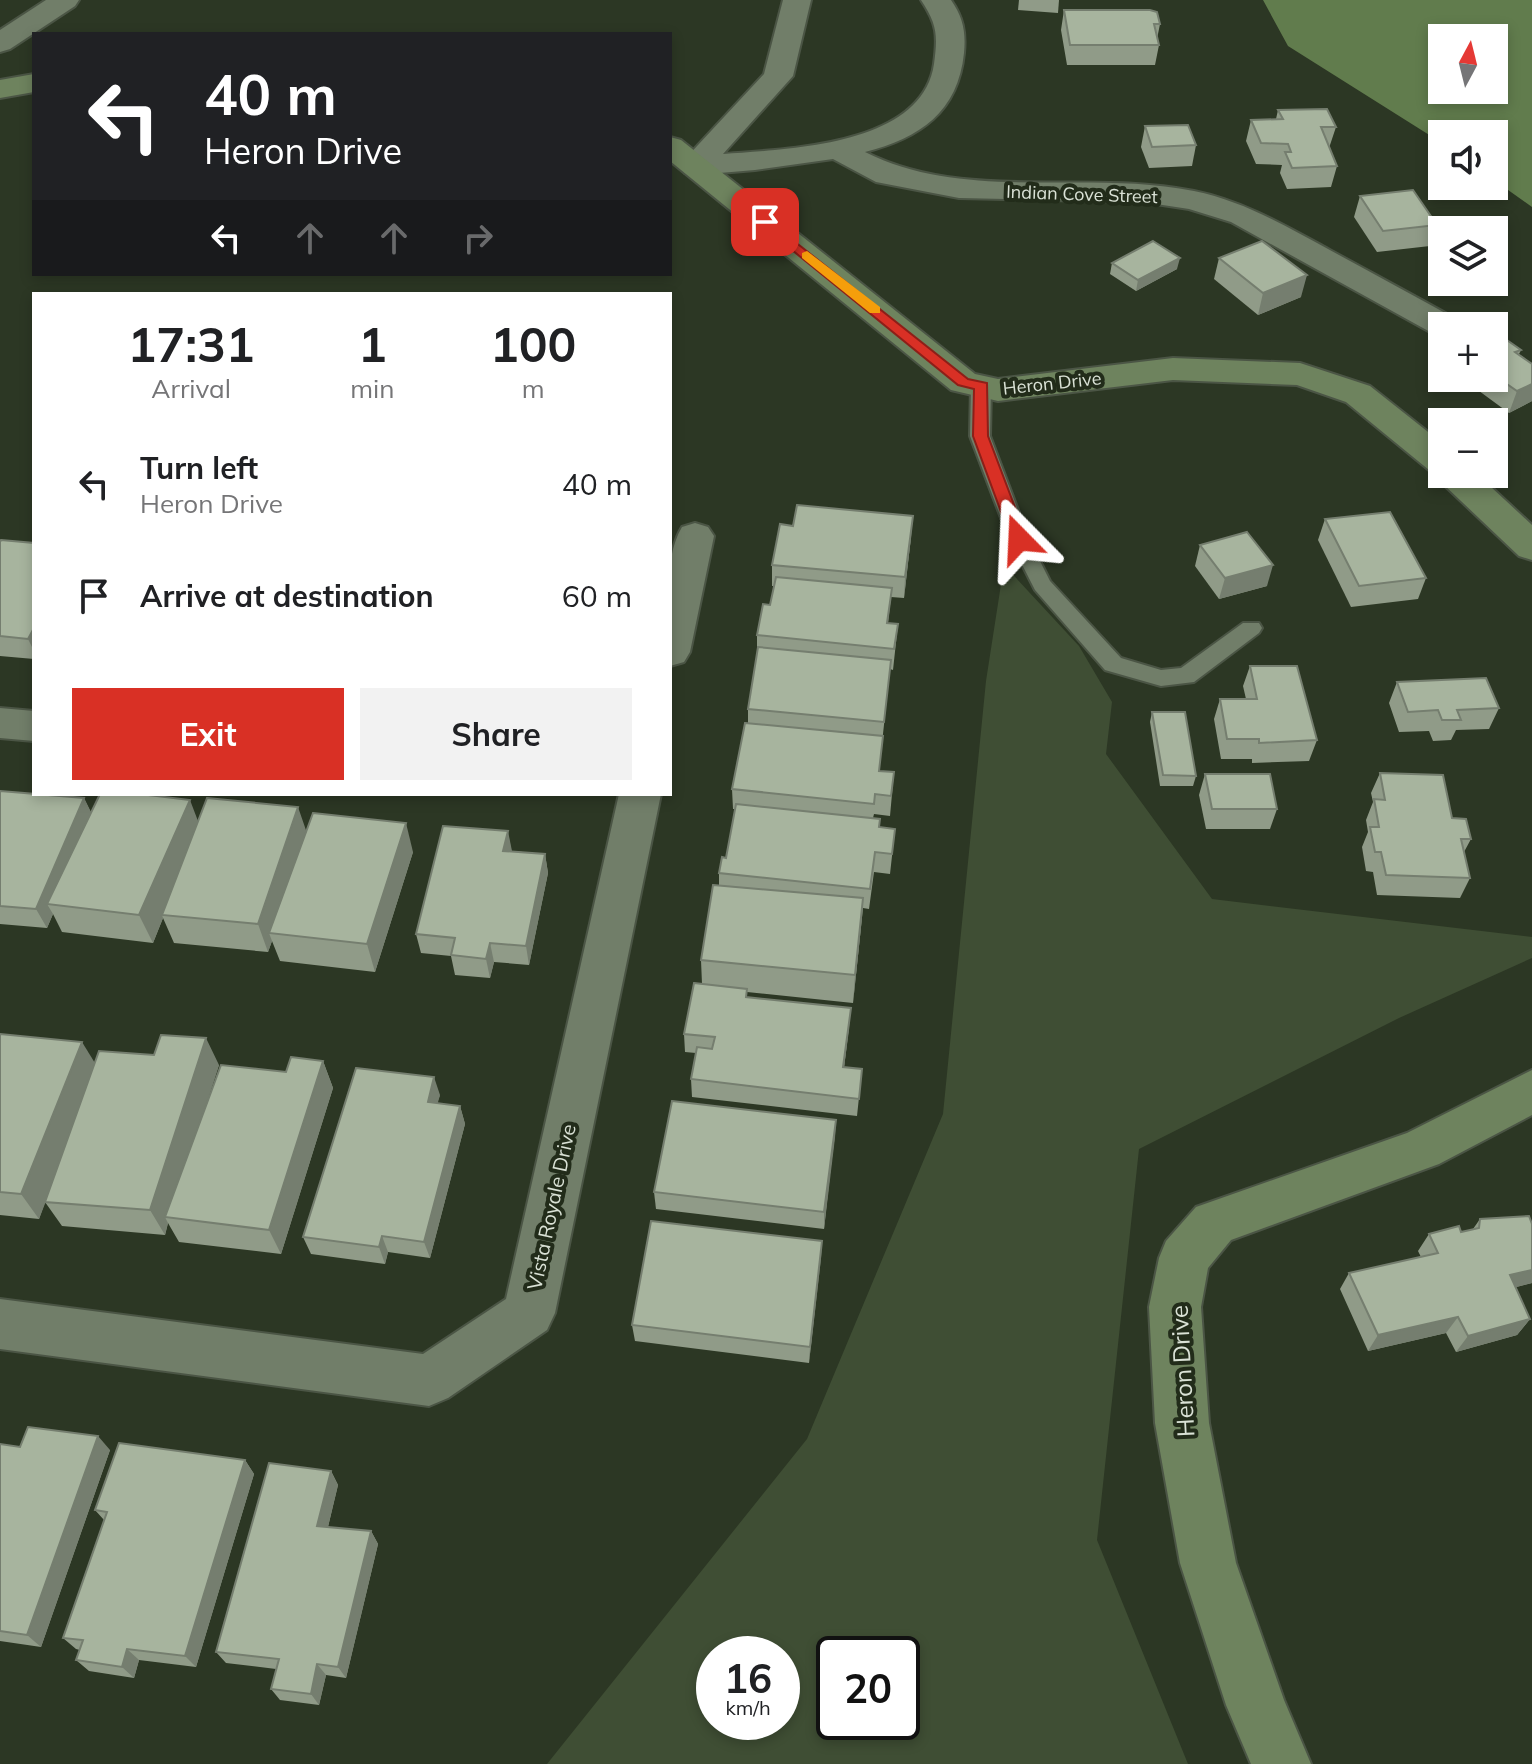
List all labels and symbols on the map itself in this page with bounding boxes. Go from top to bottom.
north arrow [1428,24,1508,104]
street label: Indian Cove Street [1006,180,1158,208]
pin [731,188,799,256]
street label: Heron Drive [1002,366,1102,400]
position arrow [977,497,1061,581]
street label: Vista Royale Drive [521,1122,581,1292]
street label: Heron Drive [1164,1304,1200,1438]
speed limit sign: 20 [816,1636,920,1740]

